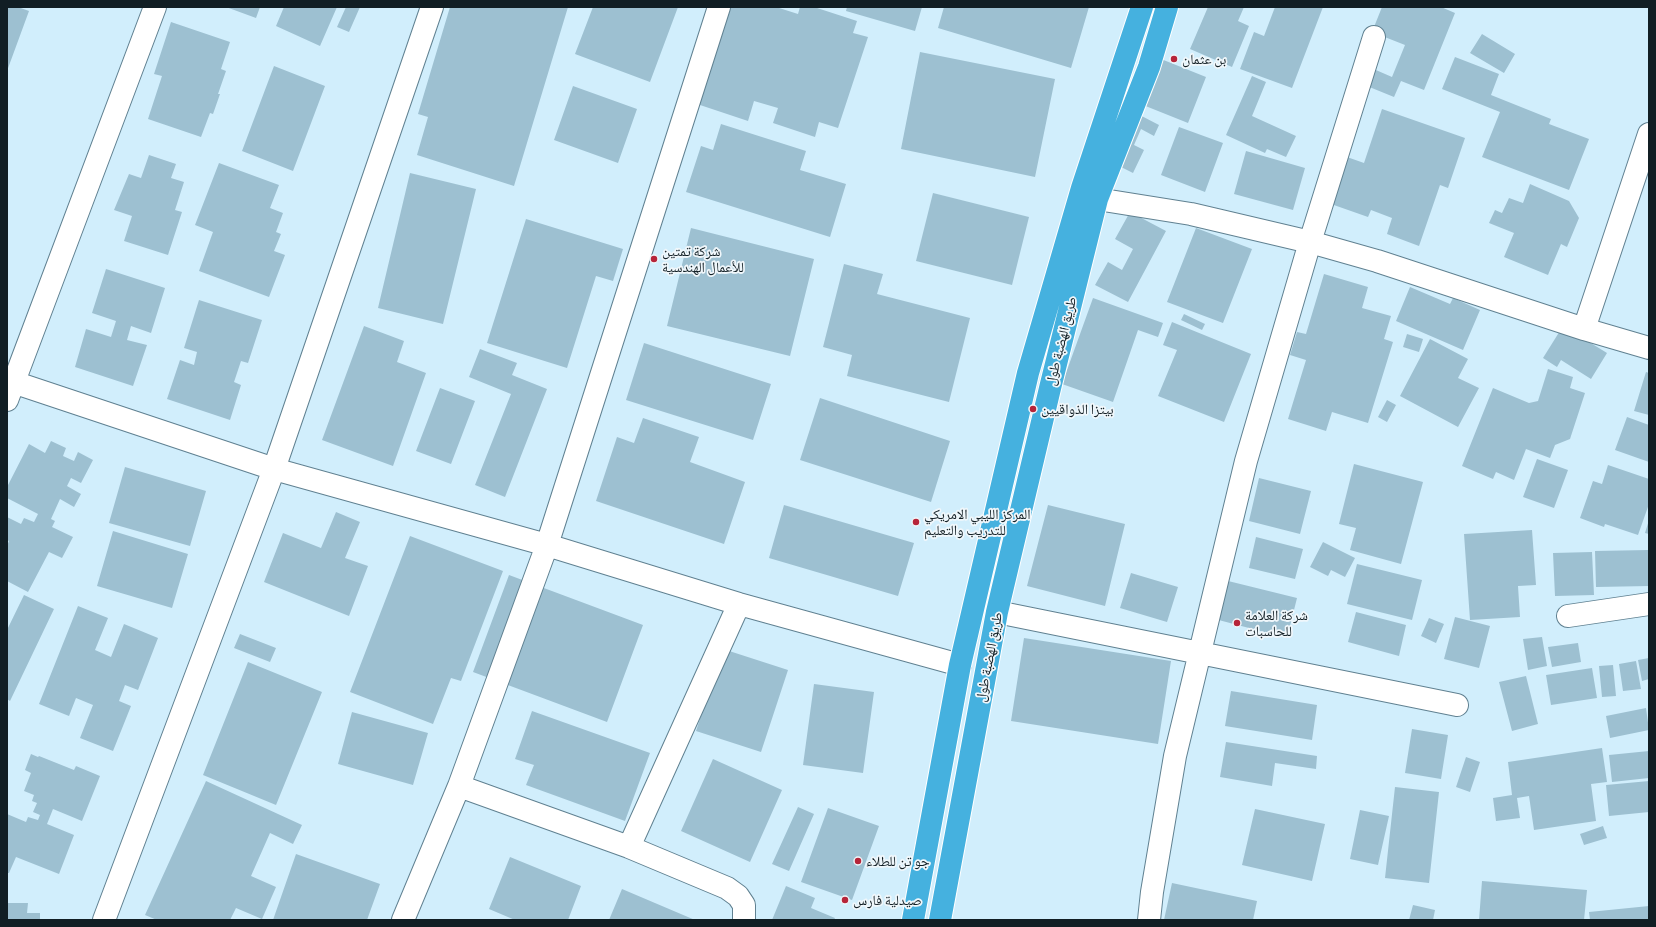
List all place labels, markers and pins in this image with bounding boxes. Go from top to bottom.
place label: بن عثمان [1182,51,1226,67]
marker: بن عثمان [1169,54,1179,64]
place label: شركة تمتين للأعمال الهندسية [662,243,744,276]
marker: شركة تمتين للأعمال الهندسية [649,254,659,264]
place label: بيتزا الذواقيين [1041,401,1114,417]
marker: بيتزا الذواقيين [1028,404,1038,414]
place label: المركز الليبي الامريكي للتدريب والتعليم [924,506,1031,538]
marker: المركز الليبي الامريكي للتدريب والتعليم [911,517,921,527]
place label: شركة العلامة للحاسبات [1245,607,1308,640]
marker: شركة العلامة للحاسبات [1232,618,1242,628]
place label: جو تن للطلاء [866,853,930,869]
marker: جو تن للطلاء [853,856,863,866]
place label: صيدلية فارس [853,892,922,908]
marker: صيدلية فارس [840,895,850,905]

